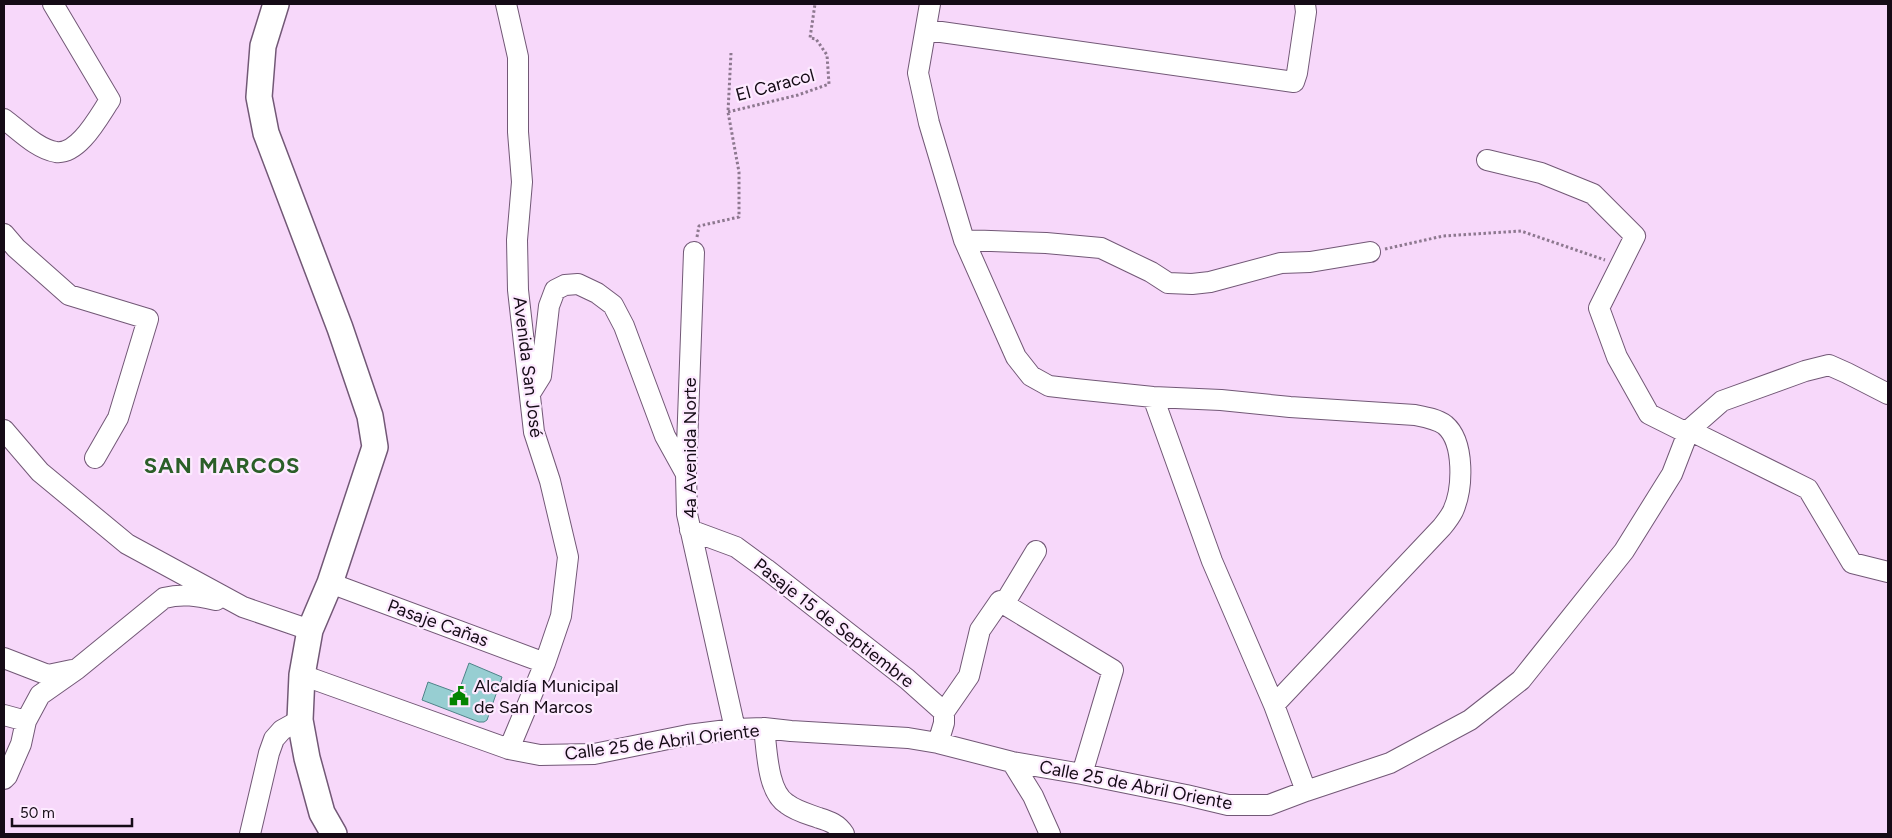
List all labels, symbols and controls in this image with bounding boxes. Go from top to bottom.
street label: El Caracol [733,64,817,106]
street label: Avenida San José [508,295,548,439]
street label: 4a Avenida Norte [679,377,701,519]
district label: SAN MARCOS [144,452,300,479]
street label: Pasaje 15 de Septiembre [750,554,919,692]
street label: Pasaje Cañas [384,595,492,651]
place label: Alcaldía Municipal de San Marcos [474,675,619,718]
public building icon: Alcaldía Municipal de San Marcos [448,685,470,707]
street label: Calle 25 de Abril Oriente [563,719,761,765]
street label: Calle 25 de Abril Oriente [1038,755,1235,815]
scale bar [12,796,132,828]
text: 50 m [20,804,55,822]

